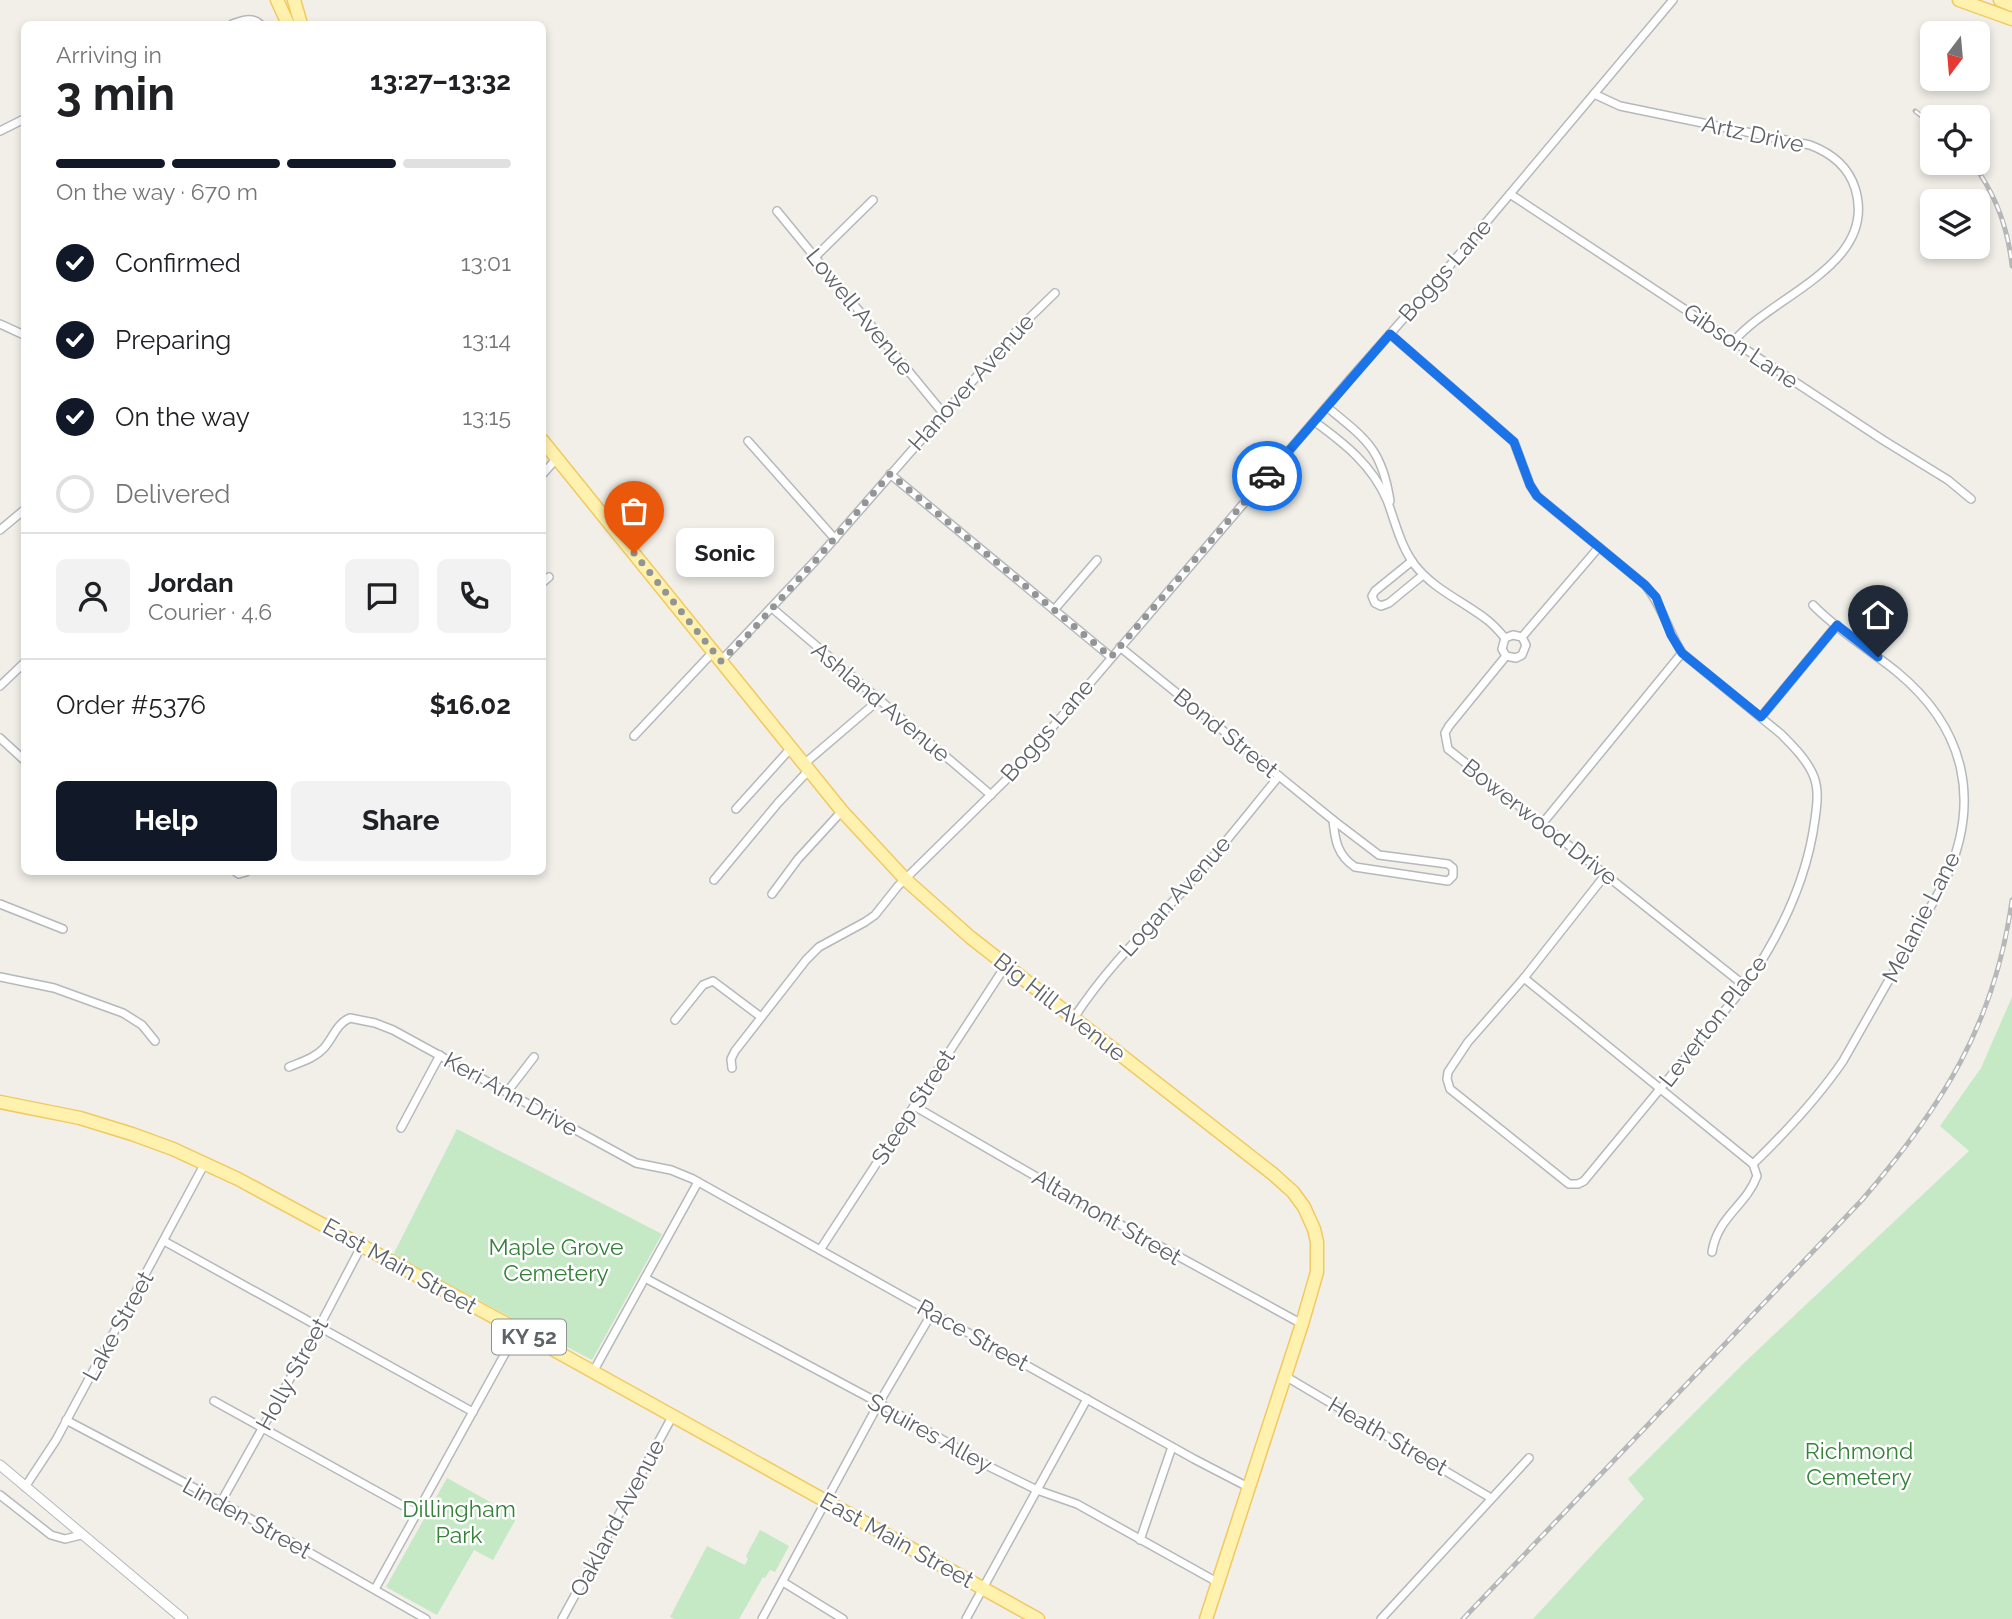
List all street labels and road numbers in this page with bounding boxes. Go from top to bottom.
street label: Artz Drive [1700,110,1806,157]
street label: Boggs Lane [1393,213,1497,327]
street label: Lowell Avenue [801,243,920,381]
street label: Gibson Lane [1679,297,1804,394]
street label: Hanover Avenue [902,308,1039,456]
street label: Ashland Avenue [807,636,956,767]
street label: Boggs Lane [995,673,1099,787]
street label: Bond Street [1169,682,1284,783]
street label: Bowerwood Drive [1457,753,1623,890]
street label: Logan Avenue [1113,830,1236,961]
street label: Melanie Lane [1876,847,1965,987]
street label: Big Hill Avenue [989,947,1132,1067]
street label: Leverton Place [1653,950,1772,1092]
street label: Steep Street [865,1044,960,1169]
street label: Keri Ann Drive [440,1046,583,1141]
street label: Altamont Street [1028,1163,1187,1270]
street label: East Main Street [319,1212,482,1319]
street label: Lake Street [77,1266,159,1385]
street label: Race Street [913,1293,1034,1376]
street label: Holly Street [250,1313,334,1435]
road number: KY 52 [492,1320,566,1354]
street label: Squires Alley [863,1387,997,1478]
street label: Heath Street [1324,1391,1453,1481]
street label: Oakland Avenue [564,1434,669,1601]
street label: Linden Street [178,1471,316,1564]
street label: East Main Street [816,1486,979,1593]

